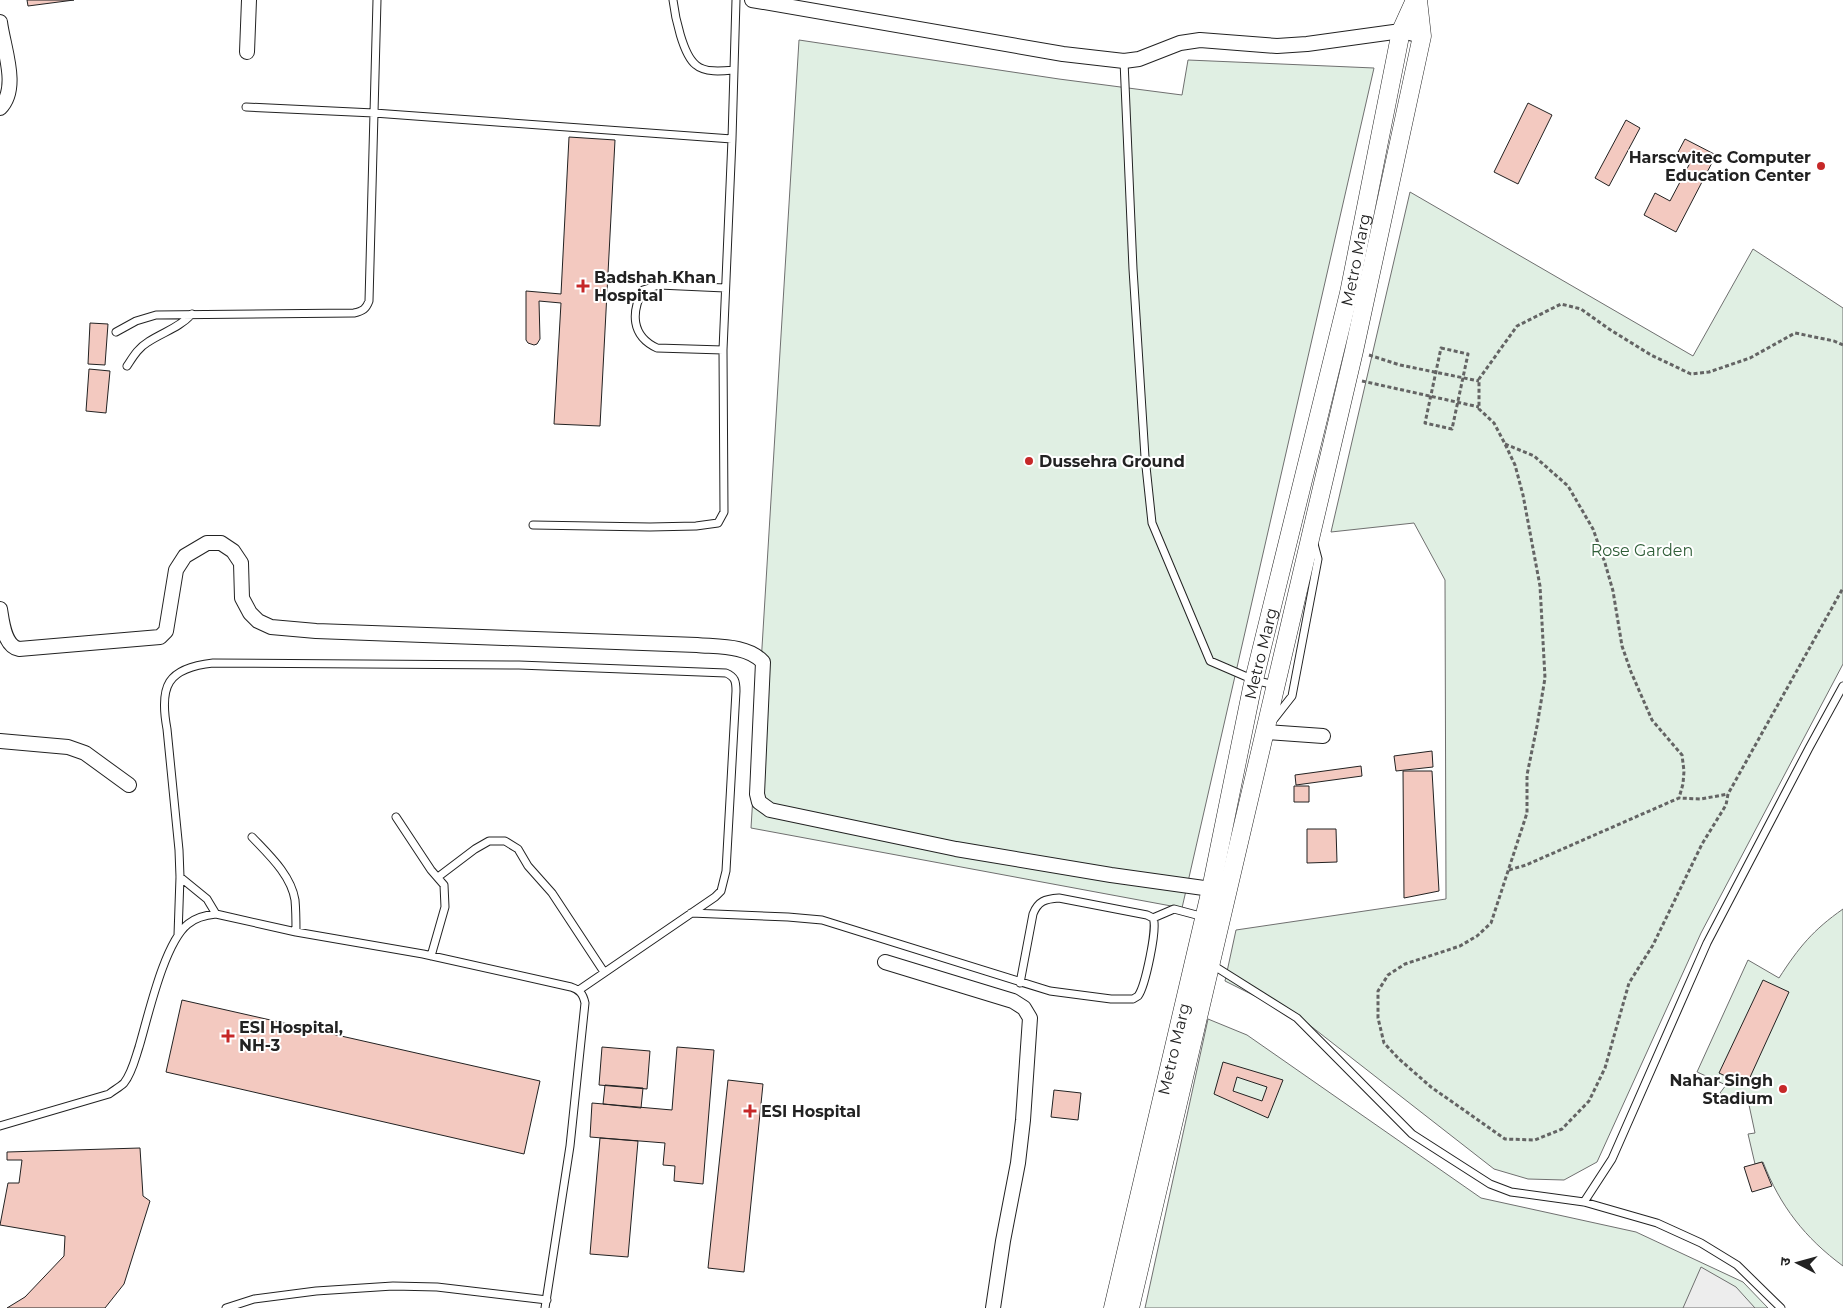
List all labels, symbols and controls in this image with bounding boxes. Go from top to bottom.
place label: Harscwitec Computer Education Center [1629,148,1811,185]
marker: Harscwitec Computer Education Center [1815,160,1827,172]
street label: Metro Marg [1337,212,1375,308]
place label: Badshah Khan Hospital [594,268,716,305]
marker: Badshah Khan Hospital [576,279,590,293]
place label: Dussehra Ground [1039,452,1185,471]
marker: Dussehra Ground [1023,455,1035,467]
park label: Rose Garden [1591,541,1693,560]
street label: Metro Marg [1241,606,1281,701]
street label: Metro Marg [1154,1001,1194,1097]
place label: ESI Hospital, NH-3 [239,1018,343,1055]
marker: ESI Hospital, NH-3 [221,1029,235,1043]
place label: Nahar Singh Stadium [1669,1071,1773,1108]
marker: Nahar Singh Stadium [1777,1083,1789,1095]
place label: ESI Hospital [761,1102,861,1121]
marker: ESI Hospital [743,1104,757,1118]
north arrow [1773,1238,1823,1288]
text: उ [1776,1256,1795,1267]

